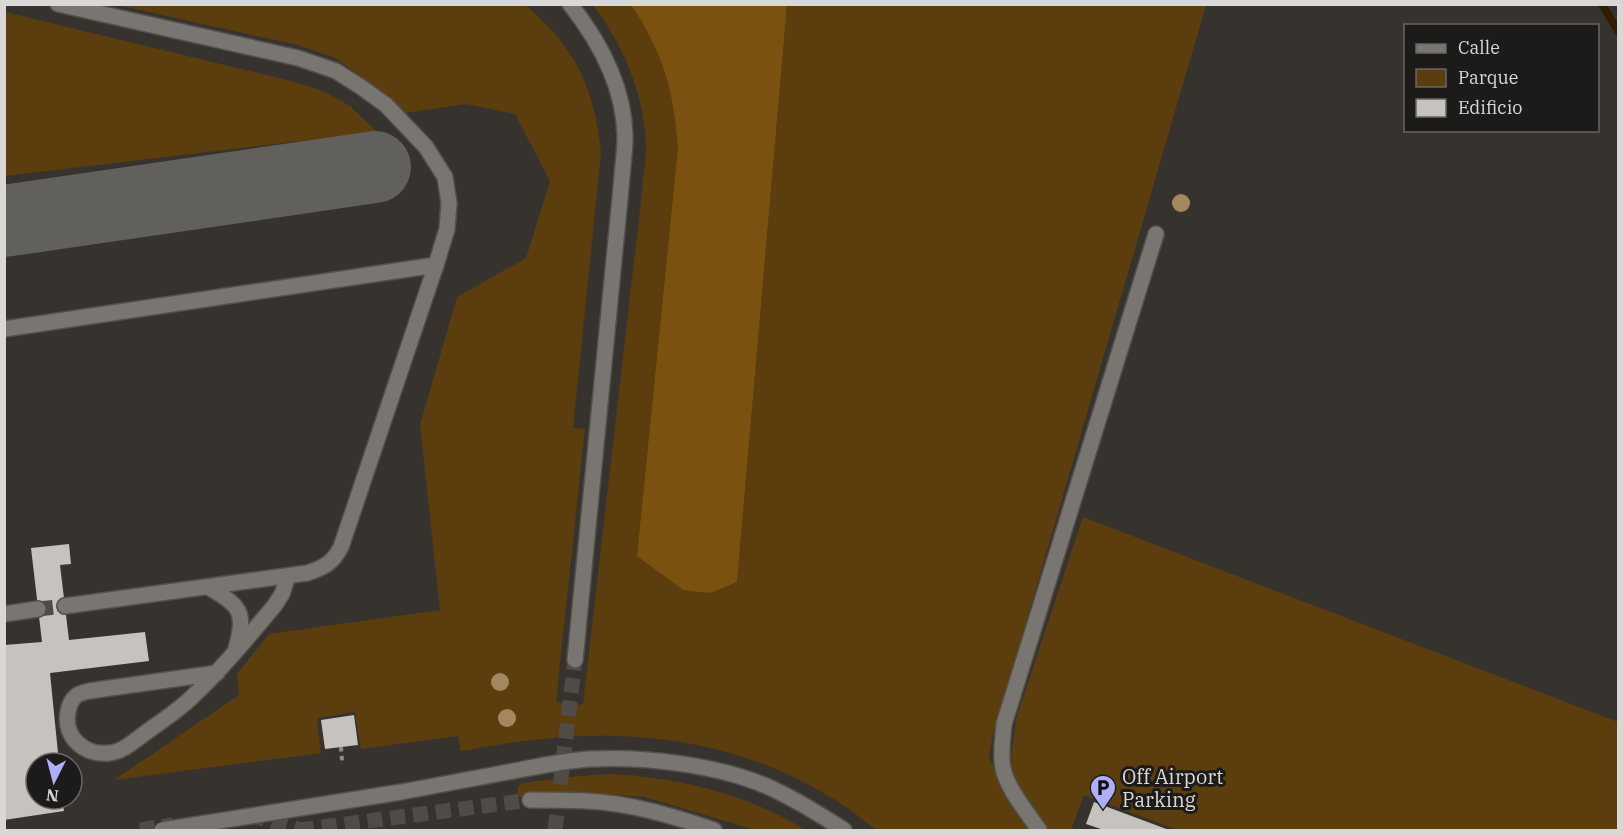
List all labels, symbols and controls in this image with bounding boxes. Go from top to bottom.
legend [1404,24,1599,132]
text: Calle [1458,36,1500,59]
text: Parque [1458,66,1518,89]
text: Edificio [1458,96,1522,119]
north arrow [24,751,84,811]
place label: Off Airport Parking [1122,763,1223,813]
parking icon: Off Airport Parking [1088,773,1118,811]
text: N [45,785,60,807]

